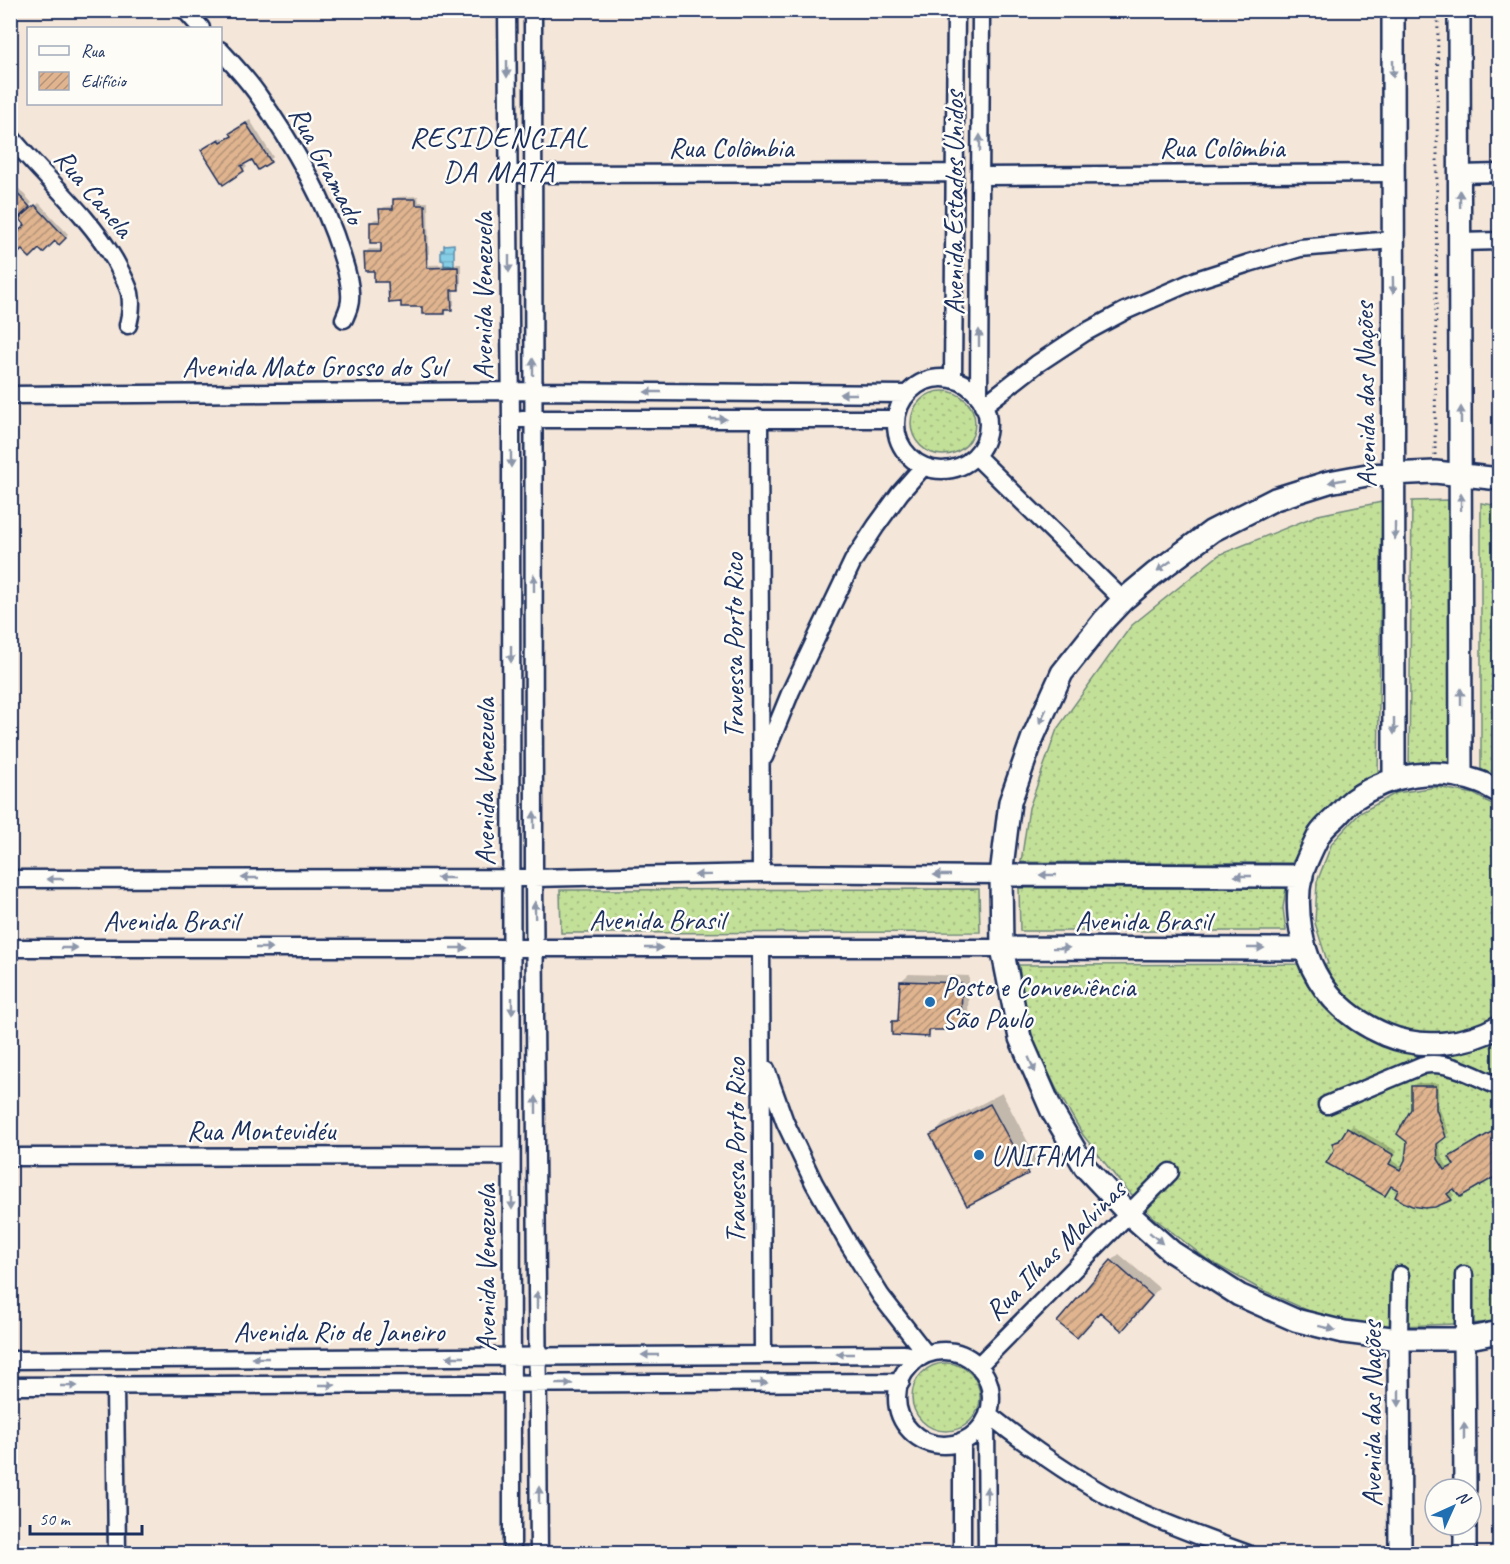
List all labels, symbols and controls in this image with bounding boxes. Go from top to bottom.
legend [27,27,222,105]
text: Rua [81,40,106,62]
one-way arrow [502,59,512,78]
one-way arrow [1388,59,1398,78]
text: Edifício [81,70,127,92]
street label: Avenida Estados Unidos [936,88,971,315]
street label: Rua Gramado [281,100,374,233]
district label: RESIDENCIAL DA MATA [409,118,589,190]
street label: Rua Colômbia [669,130,795,165]
street label: Rua Colômbia [1160,130,1286,165]
one-way arrow [975,134,985,153]
street label: Rua Canela [47,141,142,246]
one-way arrow [1455,190,1465,209]
street label: Avenida Venezuela [465,211,500,380]
one-way arrow [504,254,514,273]
one-way arrow [1388,275,1398,294]
street label: Avenida das Nações [1346,300,1384,488]
one-way arrow [974,329,984,348]
street label: Avenida Mato Grosso do Sul [182,349,451,384]
one-way arrow [528,357,538,376]
one-way arrow [643,387,662,397]
one-way arrow [838,389,857,399]
one-way arrow [1456,406,1466,425]
one-way arrow [708,414,727,424]
one-way arrow [506,449,516,468]
one-way arrow [1327,477,1346,486]
one-way arrow [1456,493,1466,512]
one-way arrow [1390,522,1400,541]
street label: Travessa Porto Rico [716,551,751,739]
one-way arrow [1156,560,1172,572]
one-way arrow [529,573,539,592]
one-way arrow [506,644,516,663]
one-way arrow [1456,688,1466,707]
street label: Avenida Venezuela [467,697,502,866]
one-way arrow [1038,707,1048,725]
one-way arrow [1389,717,1399,736]
one-way arrow [529,810,539,829]
one-way arrow [693,870,712,879]
one-way arrow [933,870,952,880]
one-way arrow [1039,870,1058,880]
one-way arrow [1234,871,1253,881]
one-way arrow [240,873,259,883]
one-way arrow [435,873,454,883]
one-way arrow [45,874,64,884]
one-way arrow [530,901,539,920]
street label: Avenida Brasil [589,902,730,937]
street label: Avenida Brasil [103,903,244,938]
street label: Avenida Brasil [1075,903,1216,938]
one-way arrow [59,943,78,953]
one-way arrow [254,943,273,953]
one-way arrow [449,943,468,953]
one-way arrow [644,943,663,953]
one-way arrow [1051,943,1070,953]
one-way arrow [1246,944,1265,953]
place label: Posto e Conveniência São Paulo [942,969,1137,1036]
marker: Posto e Conveniência São Paulo [923,995,937,1009]
one-way arrow [507,997,517,1016]
street label: Travessa Porto Rico [718,1056,753,1244]
one-way arrow [1027,1056,1037,1074]
one-way arrow [531,1096,541,1115]
street label: Rua Montevidéu [187,1113,337,1148]
place label: UNIFAMA [991,1138,1095,1173]
marker: UNIFAMA [972,1148,986,1162]
street label: Rua Ilhas Malvinas [977,1171,1134,1328]
street label: Avenida Venezuela [468,1183,503,1352]
one-way arrow [507,1192,517,1211]
one-way arrow [1148,1231,1163,1244]
one-way arrow [533,1291,542,1310]
street label: Avenida Rio de Janeiro [234,1314,446,1349]
street label: Avenida das Nações [1354,1319,1389,1507]
one-way arrow [1318,1324,1336,1333]
one-way arrow [836,1349,855,1359]
one-way arrow [641,1350,660,1360]
one-way arrow [446,1352,465,1362]
one-way arrow [251,1353,270,1363]
one-way arrow [749,1378,768,1388]
one-way arrow [554,1379,573,1389]
one-way arrow [317,1380,336,1390]
one-way arrow [59,1381,78,1391]
one-way arrow [1394,1388,1404,1407]
one-way arrow [1459,1421,1469,1440]
north arrow [1423,1477,1483,1537]
one-way arrow [534,1486,544,1505]
one-way arrow [982,1486,992,1505]
text: N [1452,1487,1476,1510]
scale bar [30,1498,142,1536]
text: 50 m [39,1508,72,1530]

